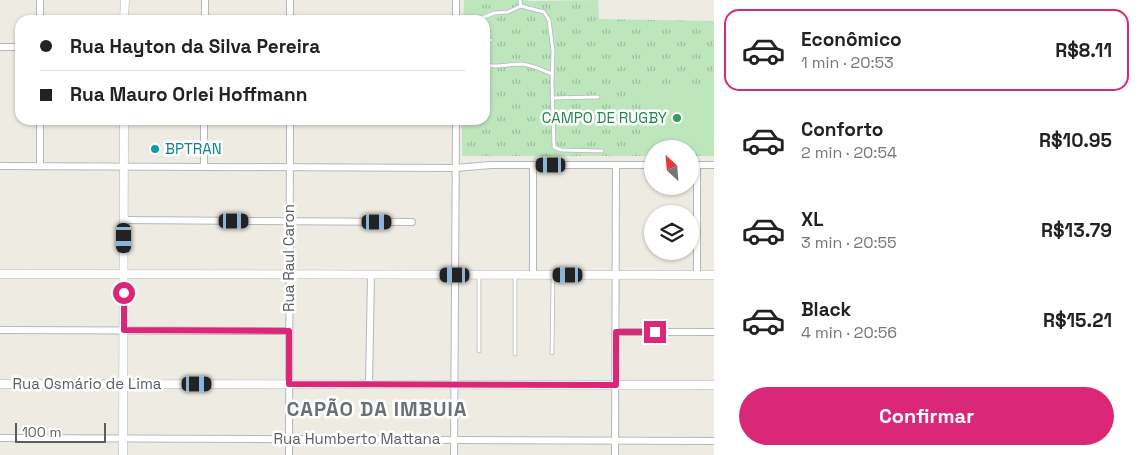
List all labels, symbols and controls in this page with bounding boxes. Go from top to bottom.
text: Econômico [801,27,902,52]
icon: car [741,28,786,73]
text: Rua Hayton da Silva Pereira [70,34,320,59]
text: R$8.11 [1055,38,1112,63]
text: 1 min · 20:53 [801,52,894,73]
text: Rua Mauro Orlei Hoffmann [70,82,307,107]
place label: CAMPO DE RUGBY [542,108,667,127]
marker: CAMPO DE RUGBY [671,112,683,124]
text: Conforto [801,117,883,142]
icon: car [741,118,786,163]
text: R$10.95 [1039,128,1112,153]
place label: BPTRAN [165,139,222,158]
north arrow [644,140,699,195]
map controls [644,140,699,260]
text: 2 min · 20:54 [801,142,897,163]
marker: BPTRAN [149,143,161,155]
car [536,158,566,173]
street label: Rua Raul Caron [279,204,298,312]
button: layers [644,205,699,260]
text: XL [801,207,824,232]
icon: car [741,208,786,253]
car [219,214,249,229]
car [362,215,392,230]
text: R$13.79 [1041,218,1112,243]
car [116,223,131,253]
text: 3 min · 20:55 [801,232,897,253]
car [440,268,470,283]
car [553,268,583,283]
route start [113,282,135,304]
text: Black [801,297,851,322]
icon: car [741,298,786,343]
text: R$15.21 [1043,308,1112,333]
route end [644,321,666,343]
text: 4 min · 20:56 [801,322,897,343]
street label: Rua Osmário de Lima [13,374,162,393]
car [182,377,212,392]
button: Confirmar [739,387,1114,445]
district label: CAPÃO DA IMBUIA [287,396,467,422]
scale bar [15,420,106,443]
text: 100 m [22,423,61,441]
street label: Rua Humberto Mattana [274,429,441,448]

